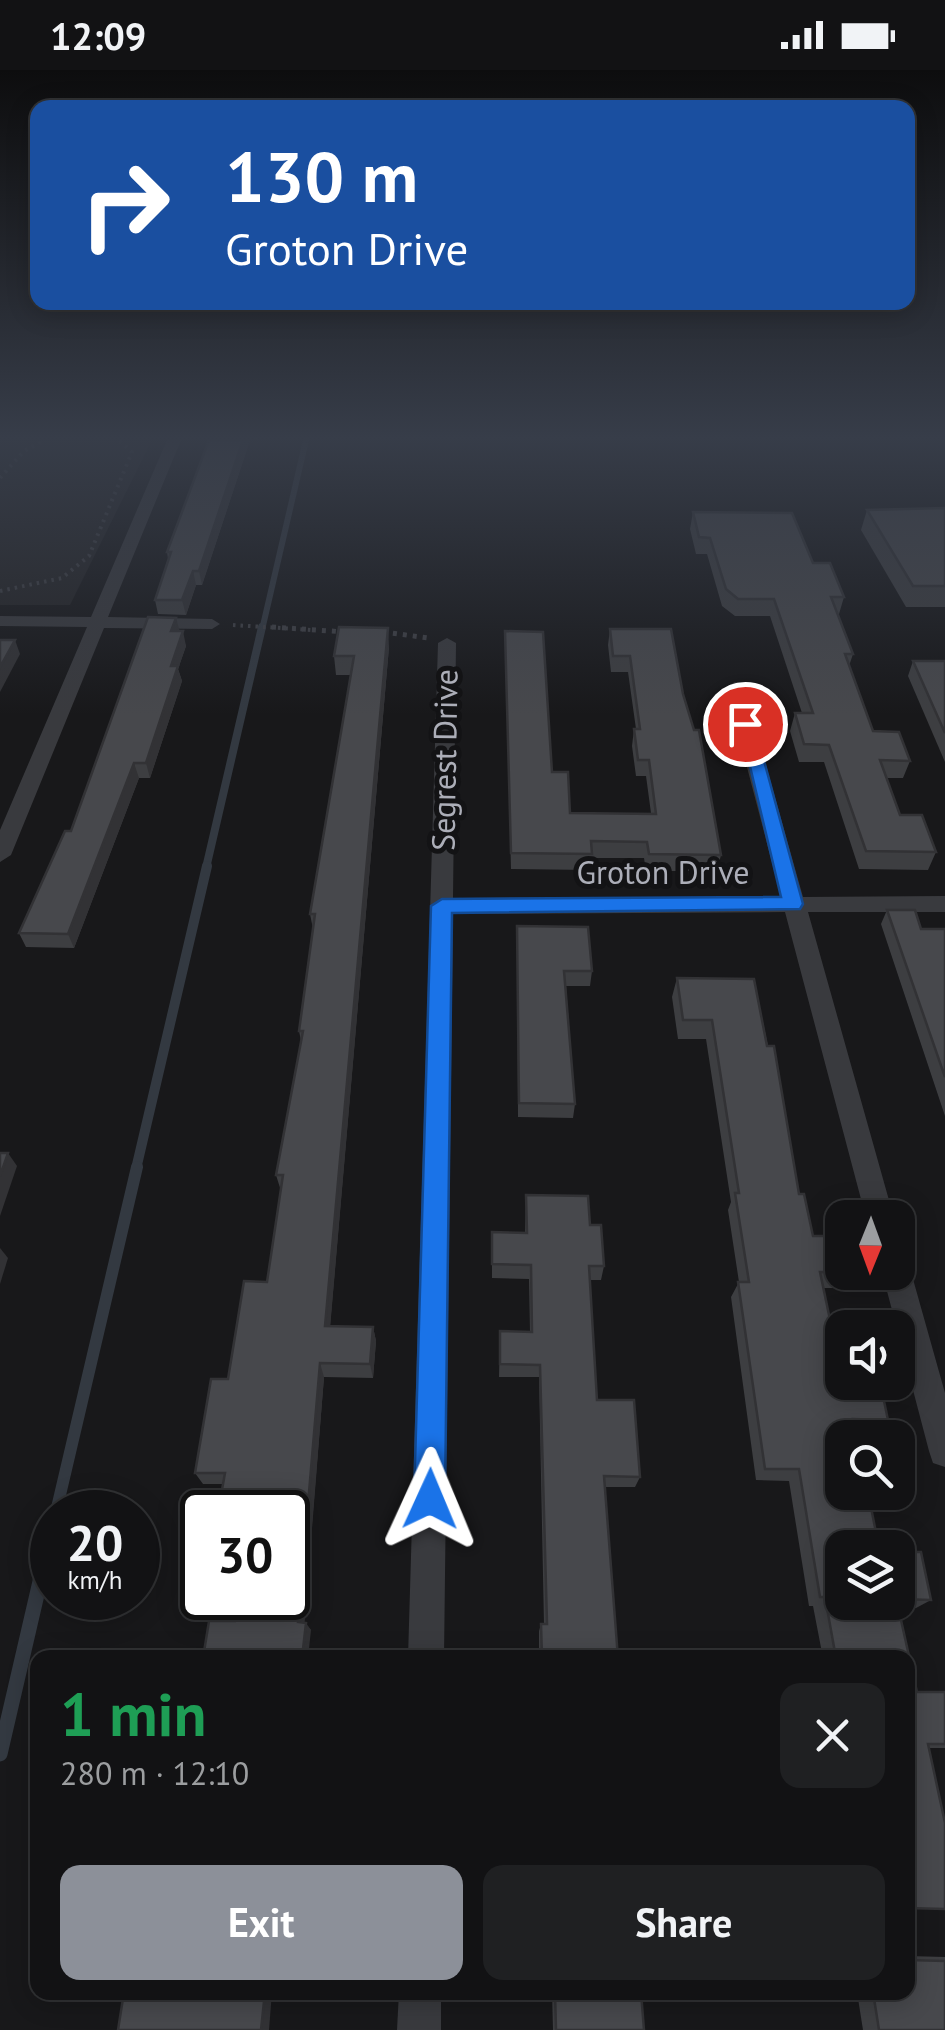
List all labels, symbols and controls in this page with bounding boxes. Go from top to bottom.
text: 12:09 [50,11,146,60]
text: 130 m [225,131,418,221]
icon: right [60,140,190,270]
text: Groton Drive [225,219,468,277]
street label: Segrest Drive [421,669,467,851]
pin [703,682,788,767]
icon: arrive [718,697,773,752]
street label: Groton Drive [576,851,750,893]
north arrow [825,1200,915,1290]
map controls [825,1200,915,1620]
button: sound [825,1310,915,1400]
button: search [825,1420,915,1510]
position arrow [378,1447,482,1551]
speed limit sign: 30 [180,1490,310,1620]
text: 20 [67,1510,123,1575]
button: layers [825,1530,915,1620]
text: km/h [68,1564,122,1596]
text: 1 min [60,1675,206,1753]
button: close [780,1683,885,1788]
text: 280 m · 12:10 [60,1752,249,1794]
button: Exit [60,1865,463,1980]
button: Share [483,1865,885,1980]

